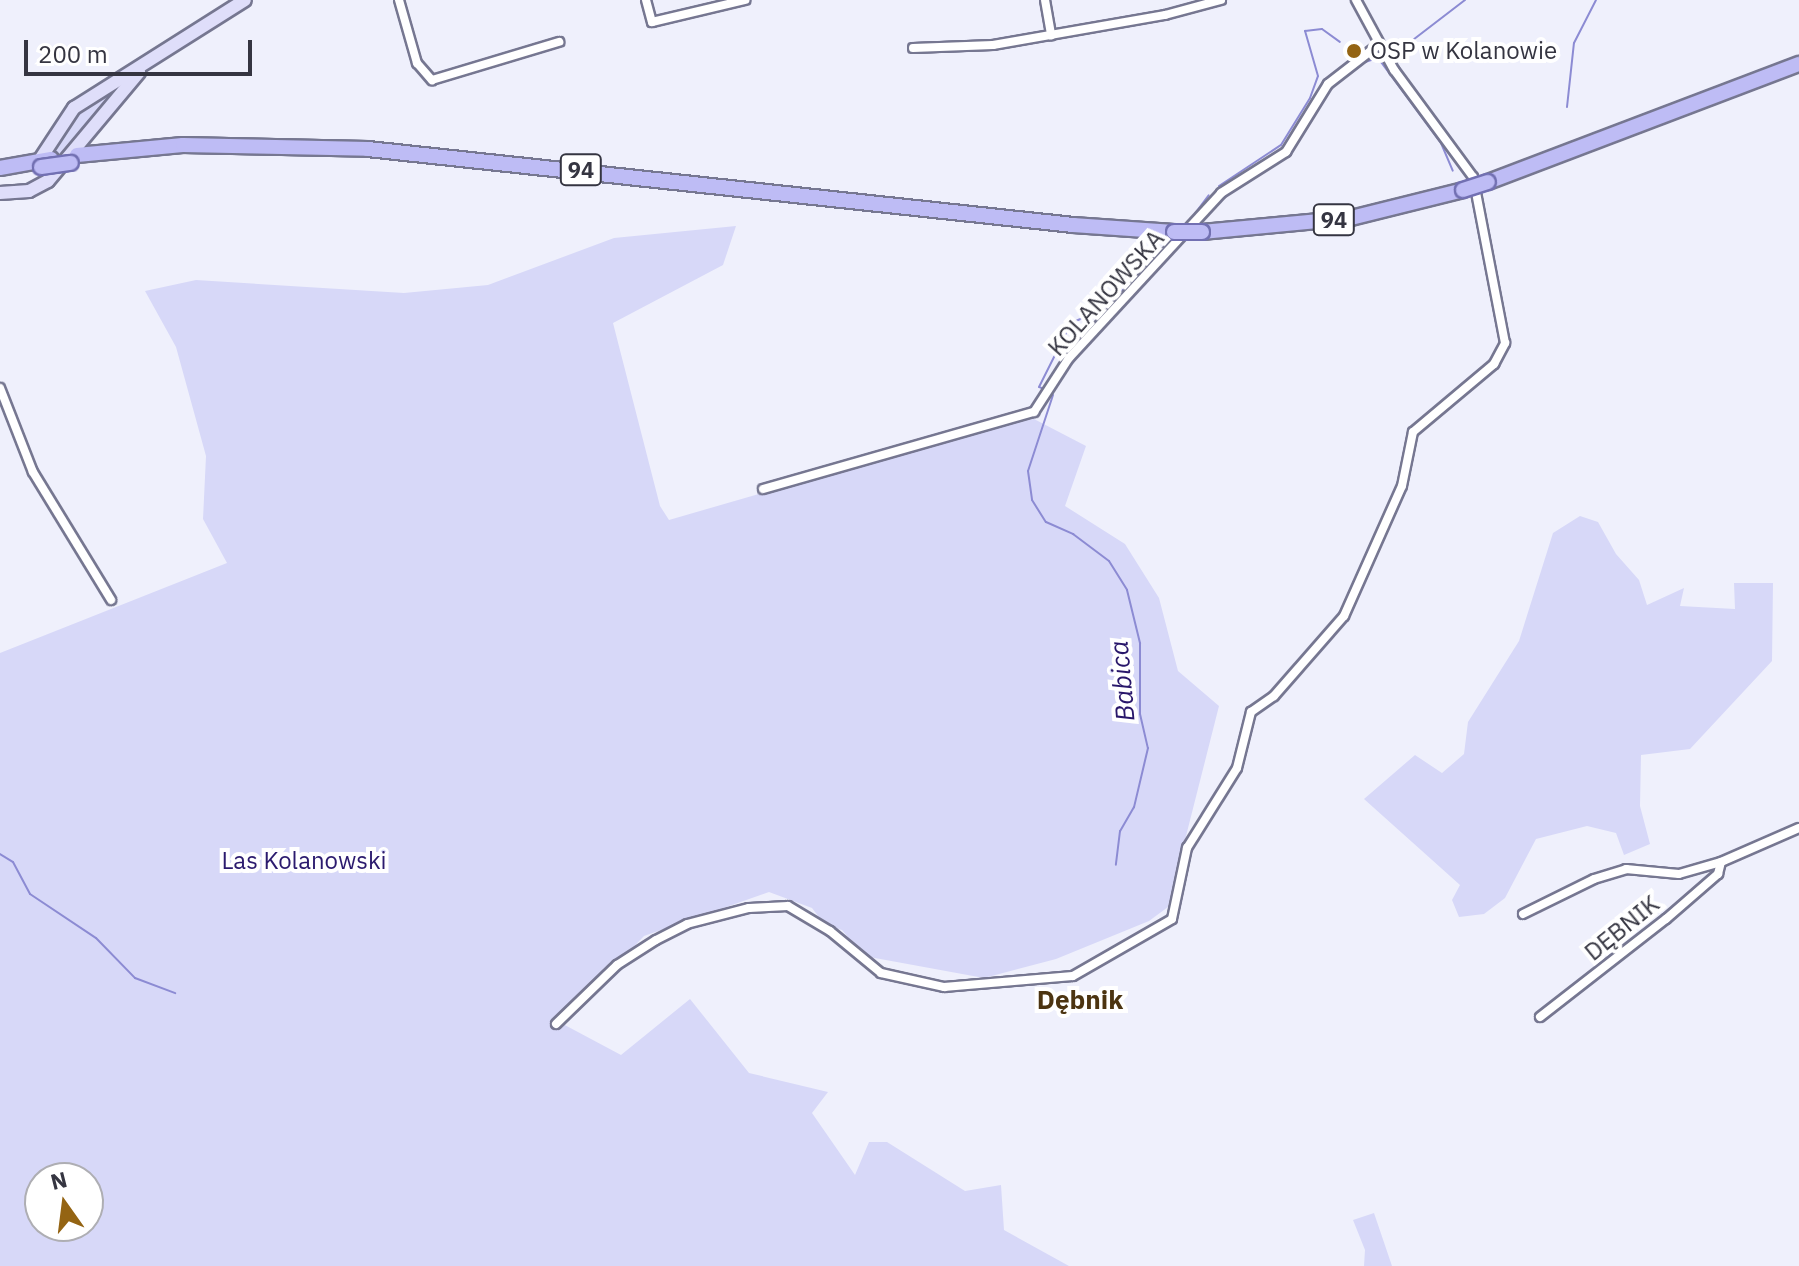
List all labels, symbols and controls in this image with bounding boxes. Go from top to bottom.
scale bar [28,24,256,74]
place label: OSP w Kolanowie [1370,37,1557,65]
text: 200 m [38,38,108,70]
marker: OSP w Kolanowie [1345,42,1363,60]
road number: 94 [559,152,603,188]
road number: 94 [1312,202,1356,238]
street label: KOLANOWSKA [1042,224,1170,362]
water label: Babica [1103,639,1141,723]
park label: Las Kolanowski [221,847,387,875]
street label: DĘBNIK [1579,889,1665,967]
district label: Dębnik [1037,984,1123,1016]
north arrow [24,1162,104,1242]
text: N [47,1164,70,1196]

